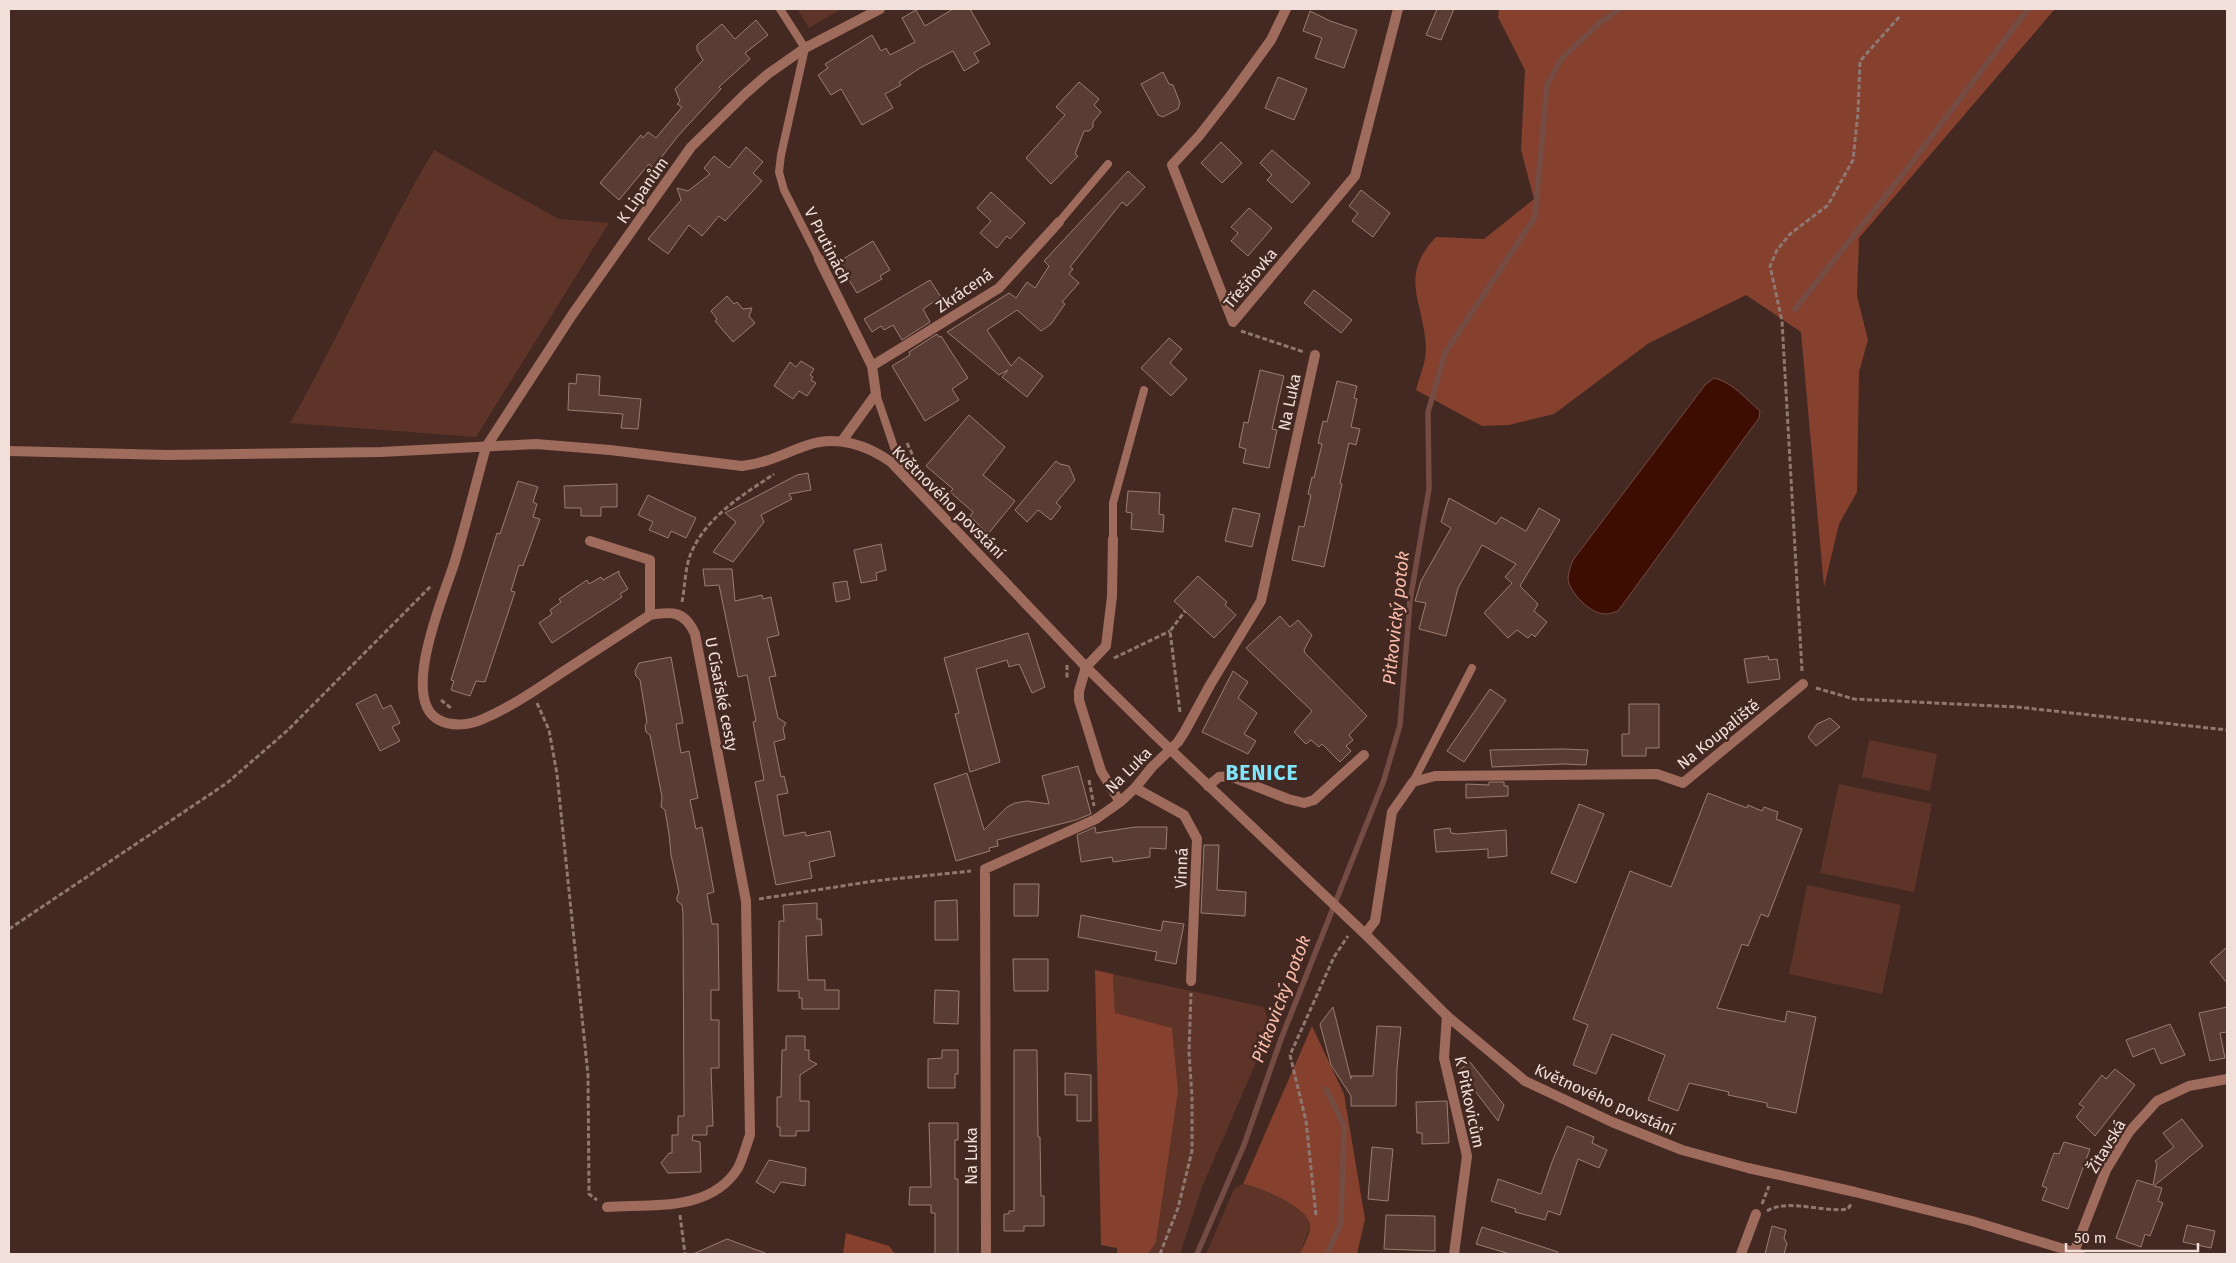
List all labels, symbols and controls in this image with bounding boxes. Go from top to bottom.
street label: K Lipanům [613,153,672,227]
street label: V Prutinách [800,204,855,287]
street label: Třešňovka [1220,244,1281,312]
street label: Zkrácená [932,264,997,316]
street label: Na Luka [1274,372,1305,432]
street label: Květnového povstání [888,442,1009,563]
water label: Pitkovický potok [1378,550,1414,686]
street label: U Císařské cesty [701,635,742,753]
street label: Na Koupaliště [1673,695,1763,773]
street label: Na Luka [1101,743,1155,797]
district label: BENICE [1225,760,1299,786]
street label: Vinná [1171,847,1192,889]
water label: Pitkovický potok [1247,932,1315,1066]
street label: K Pitkovicům [1451,1054,1489,1150]
street label: Květnového povstání [1531,1060,1679,1139]
street label: Žitavská [2082,1116,2130,1176]
street label: Na Luka [962,1127,981,1185]
scale bar [2066,1220,2198,1252]
text: 50 m [2074,1229,2107,1247]

